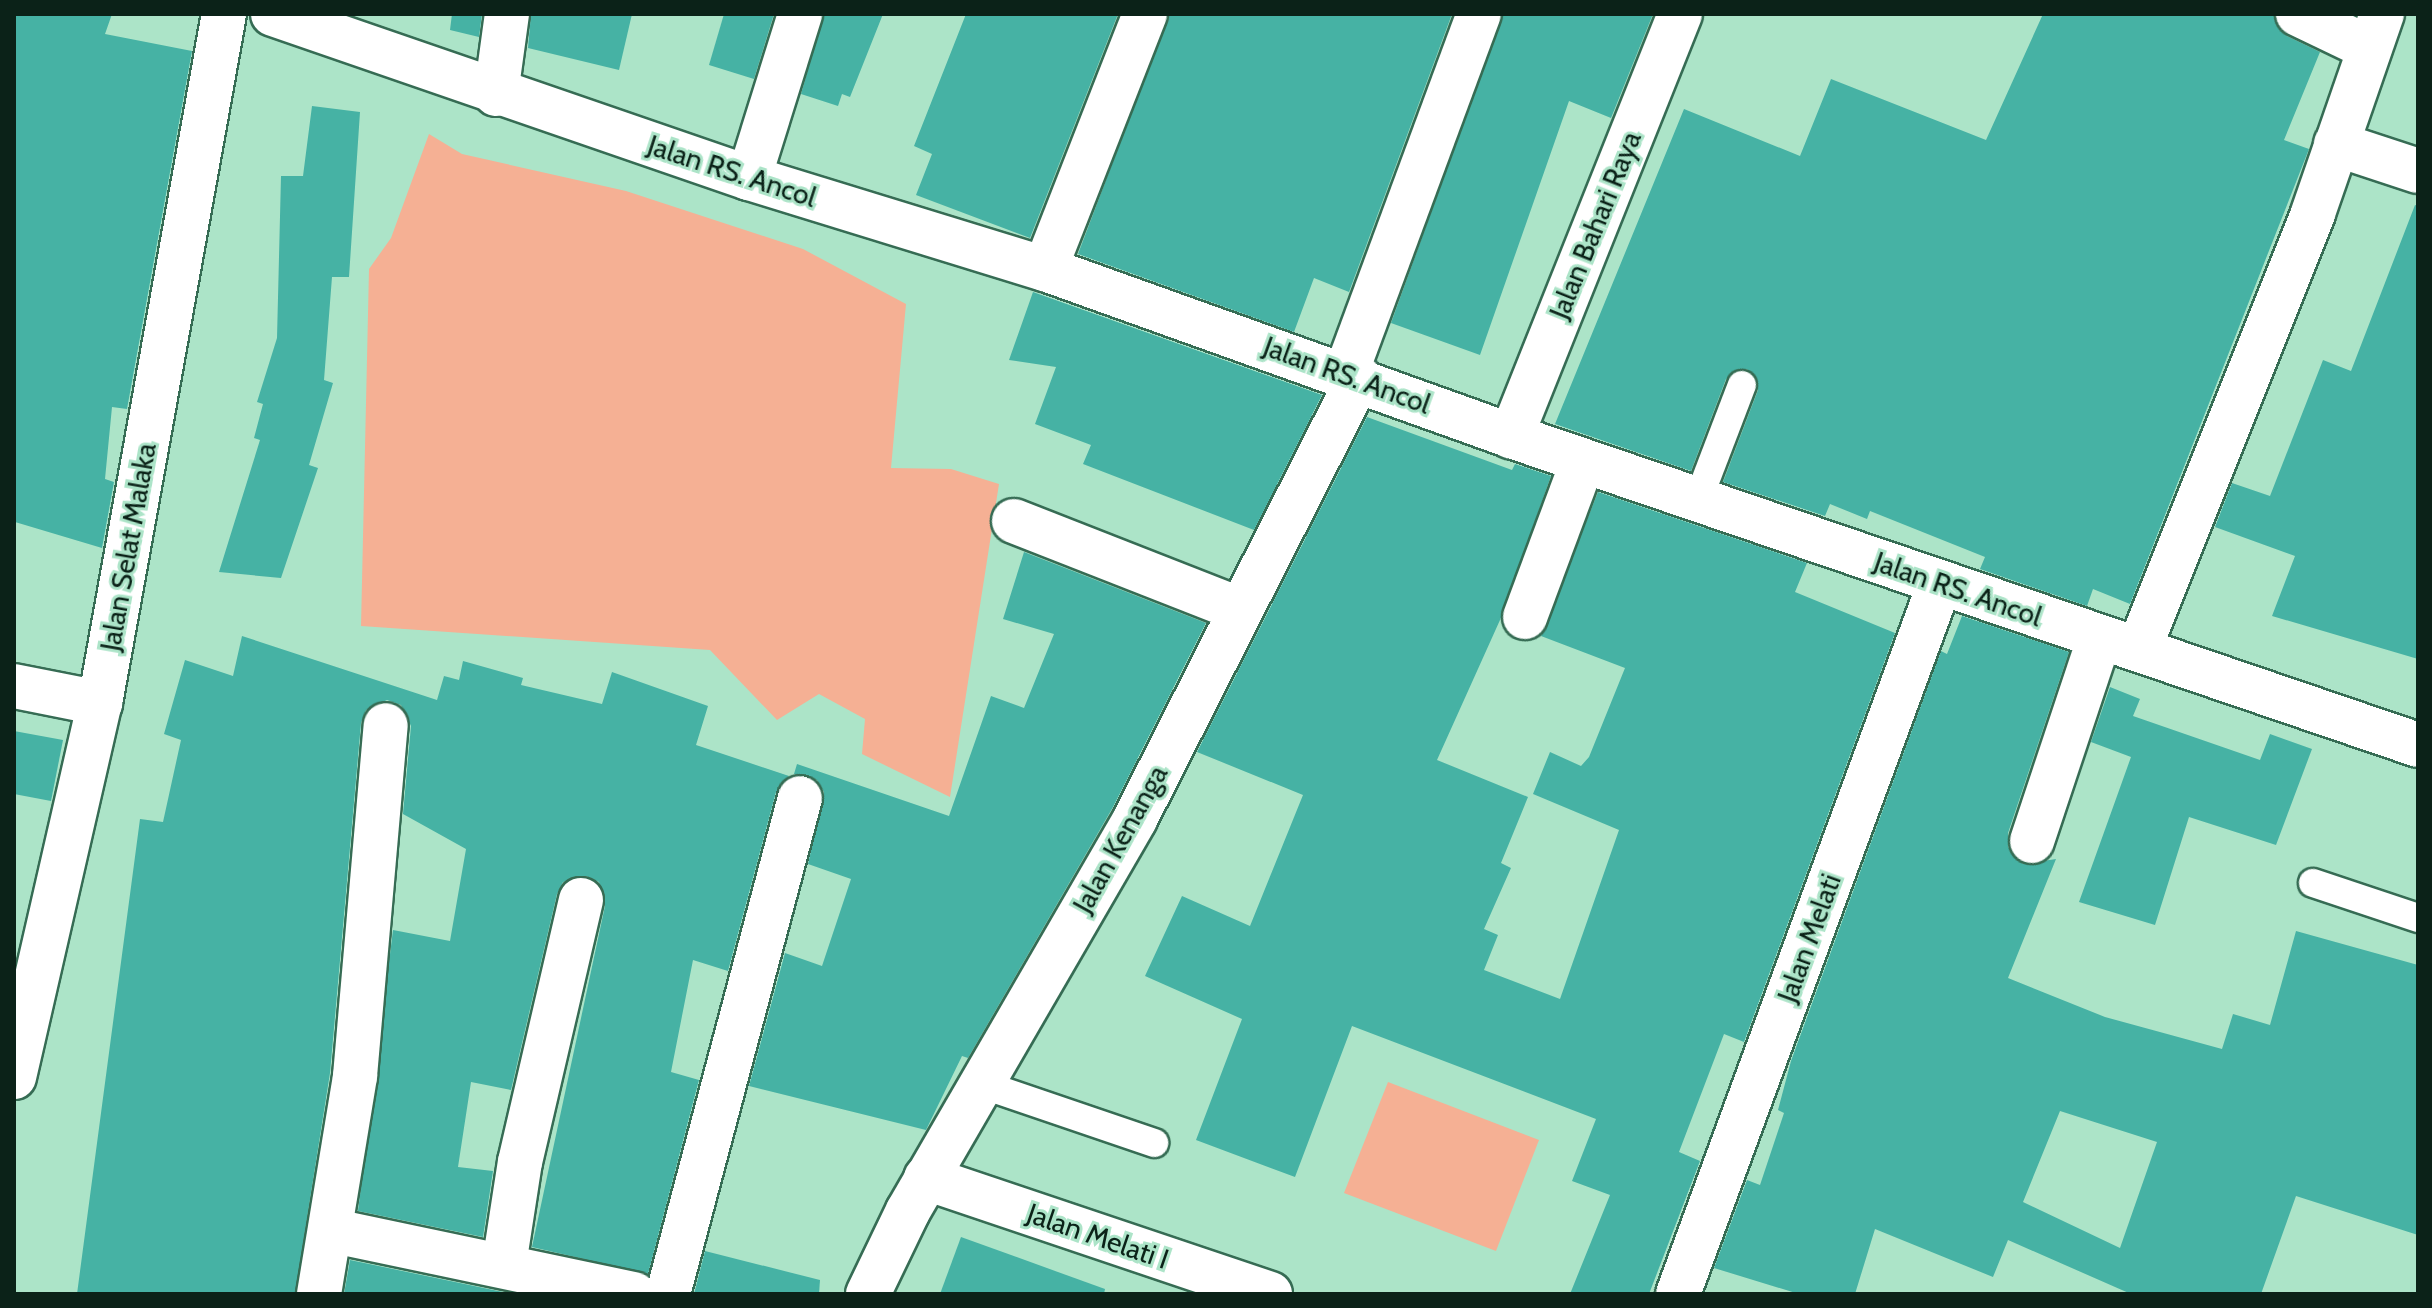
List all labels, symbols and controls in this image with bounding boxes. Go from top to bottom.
street label: Jalan Bahari Raya [1542,126,1648,324]
street label: Jalan RS. Ancol [644,128,820,214]
street label: Jalan RS. Ancol [1259,329,1435,421]
street label: Jalan Selat Malaka [93,440,163,654]
street label: Jalan RS. Ancol [1870,545,2046,633]
street label: Jalan Kenanga [1066,759,1174,919]
street label: Jalan Melati [1770,869,1848,1007]
street label: Jalan Melati I [1023,1196,1173,1276]

